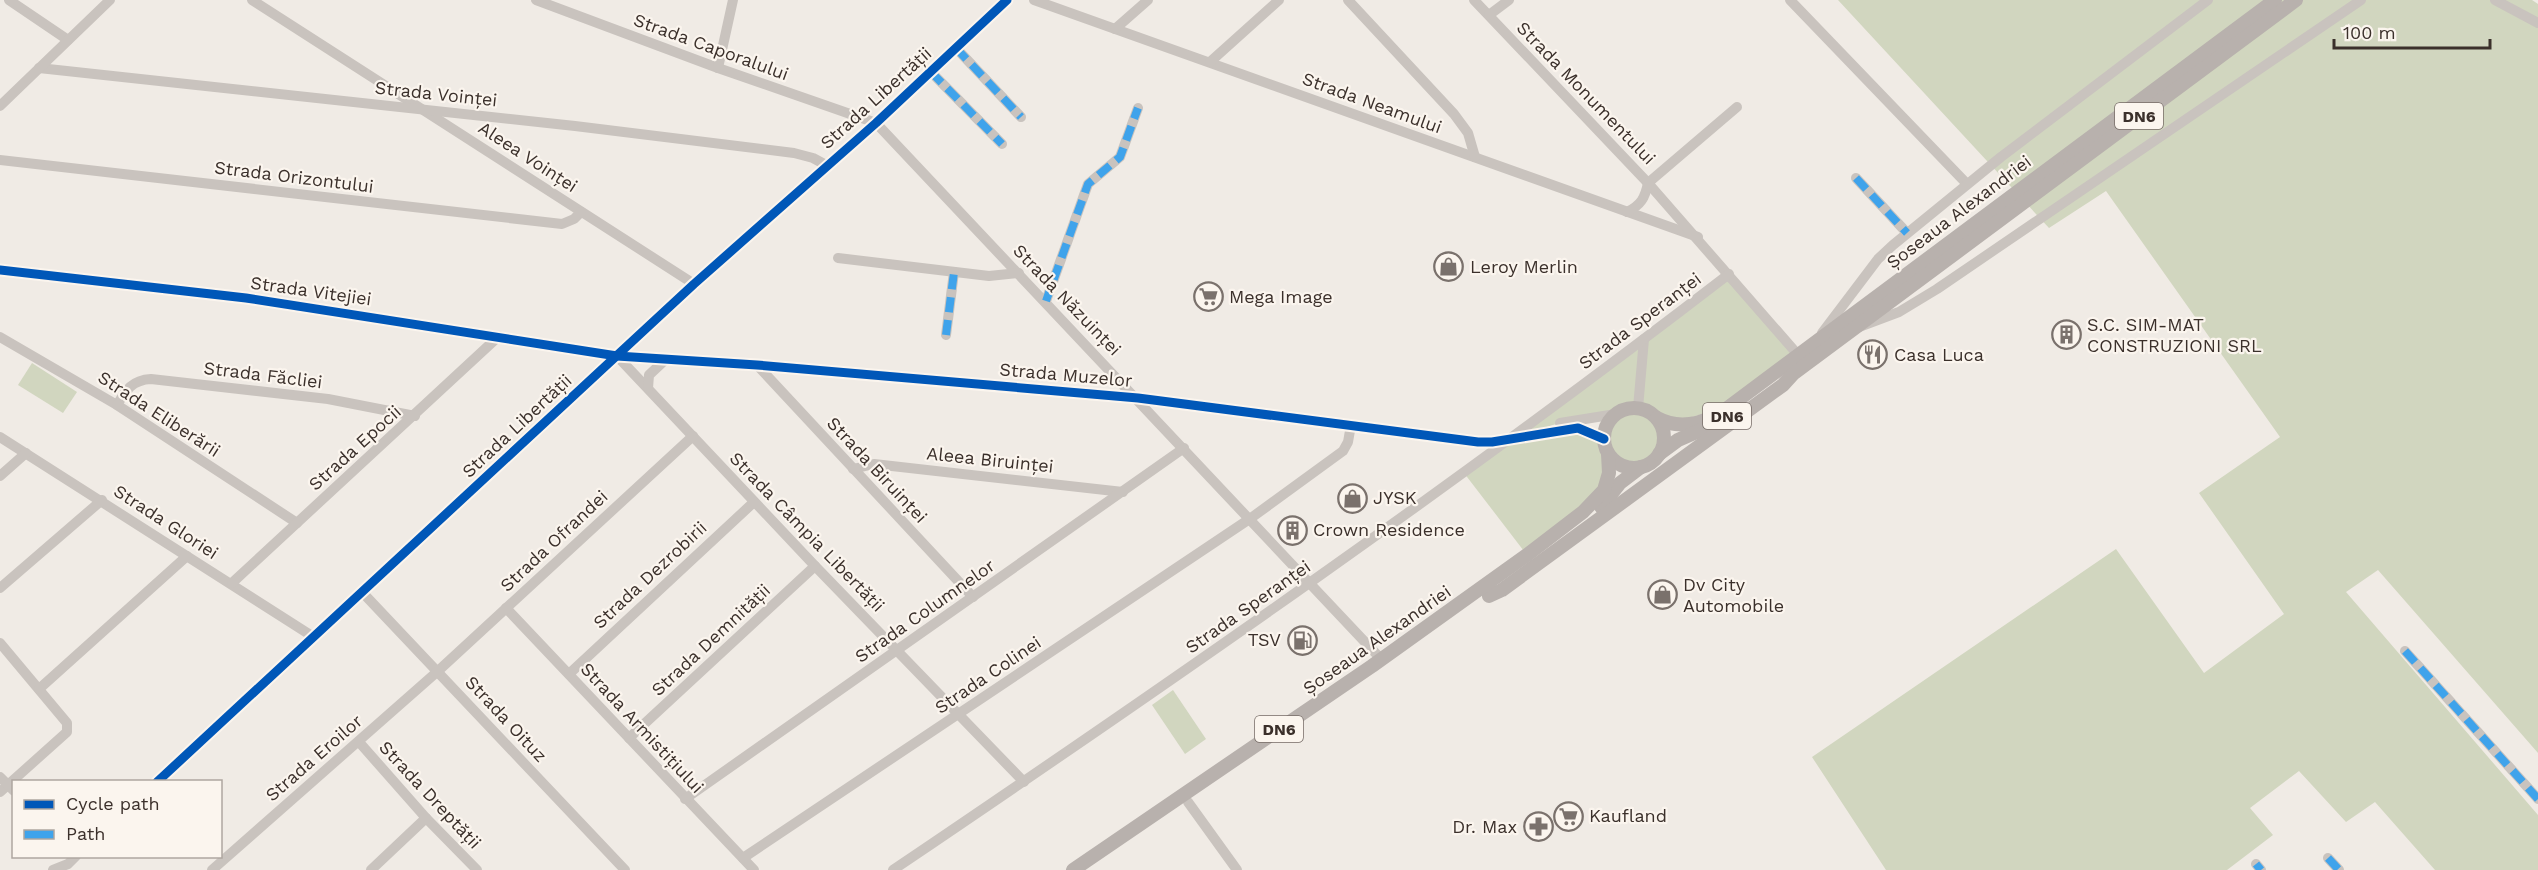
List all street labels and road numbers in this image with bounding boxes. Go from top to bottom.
street label: Strada Caporalului [631,9,792,84]
street label: Strada Monumentului [1513,17,1660,168]
street label: Strada Libertății [816,42,935,153]
street label: Strada Neamului [1300,68,1445,138]
street label: Strada Voinței [374,77,498,110]
road number: DN6 [2115,103,2163,129]
street label: Aleea Voinței [475,117,582,196]
street label: Șoseaua Alexandriei [1882,150,2035,273]
street label: Strada Orizontului [213,156,375,197]
street label: Strada Năzuinței [1009,240,1126,359]
street label: Strada Speranței [1574,268,1705,373]
street label: Strada Vitejiei [249,272,373,309]
street label: Strada Făcliei [203,357,324,392]
street label: Strada Muzelor [999,358,1133,391]
street label: Strada Eliberării [94,366,224,461]
street label: Strada Libertății [458,370,576,482]
street label: Strada Epocii [304,401,405,495]
road number: DN6 [1703,403,1751,429]
street label: Strada Biruinței [823,412,932,527]
street label: Aleea Biruinței [926,442,1055,477]
street label: Strada Câmpia Libertății [726,447,889,616]
street label: Strada Gloriei [110,480,222,563]
street label: Strada Ofrandei [496,486,612,596]
street label: Strada Dezrobirii [589,517,711,633]
street label: Strada Columnelor [851,554,999,667]
street label: Strada Speranței [1181,556,1314,658]
street label: Strada Demnității [647,579,774,700]
street label: Șoseaua Alexandriei [1299,581,1455,699]
street label: Strada Colinei [931,631,1045,718]
street label: Strada Armistițiului [576,658,708,797]
street label: Strada Oituz [461,671,552,766]
street label: Strada Eroilor [261,710,366,805]
road number: DN6 [1255,716,1303,742]
street label: Strada Dreptății [375,736,486,853]

